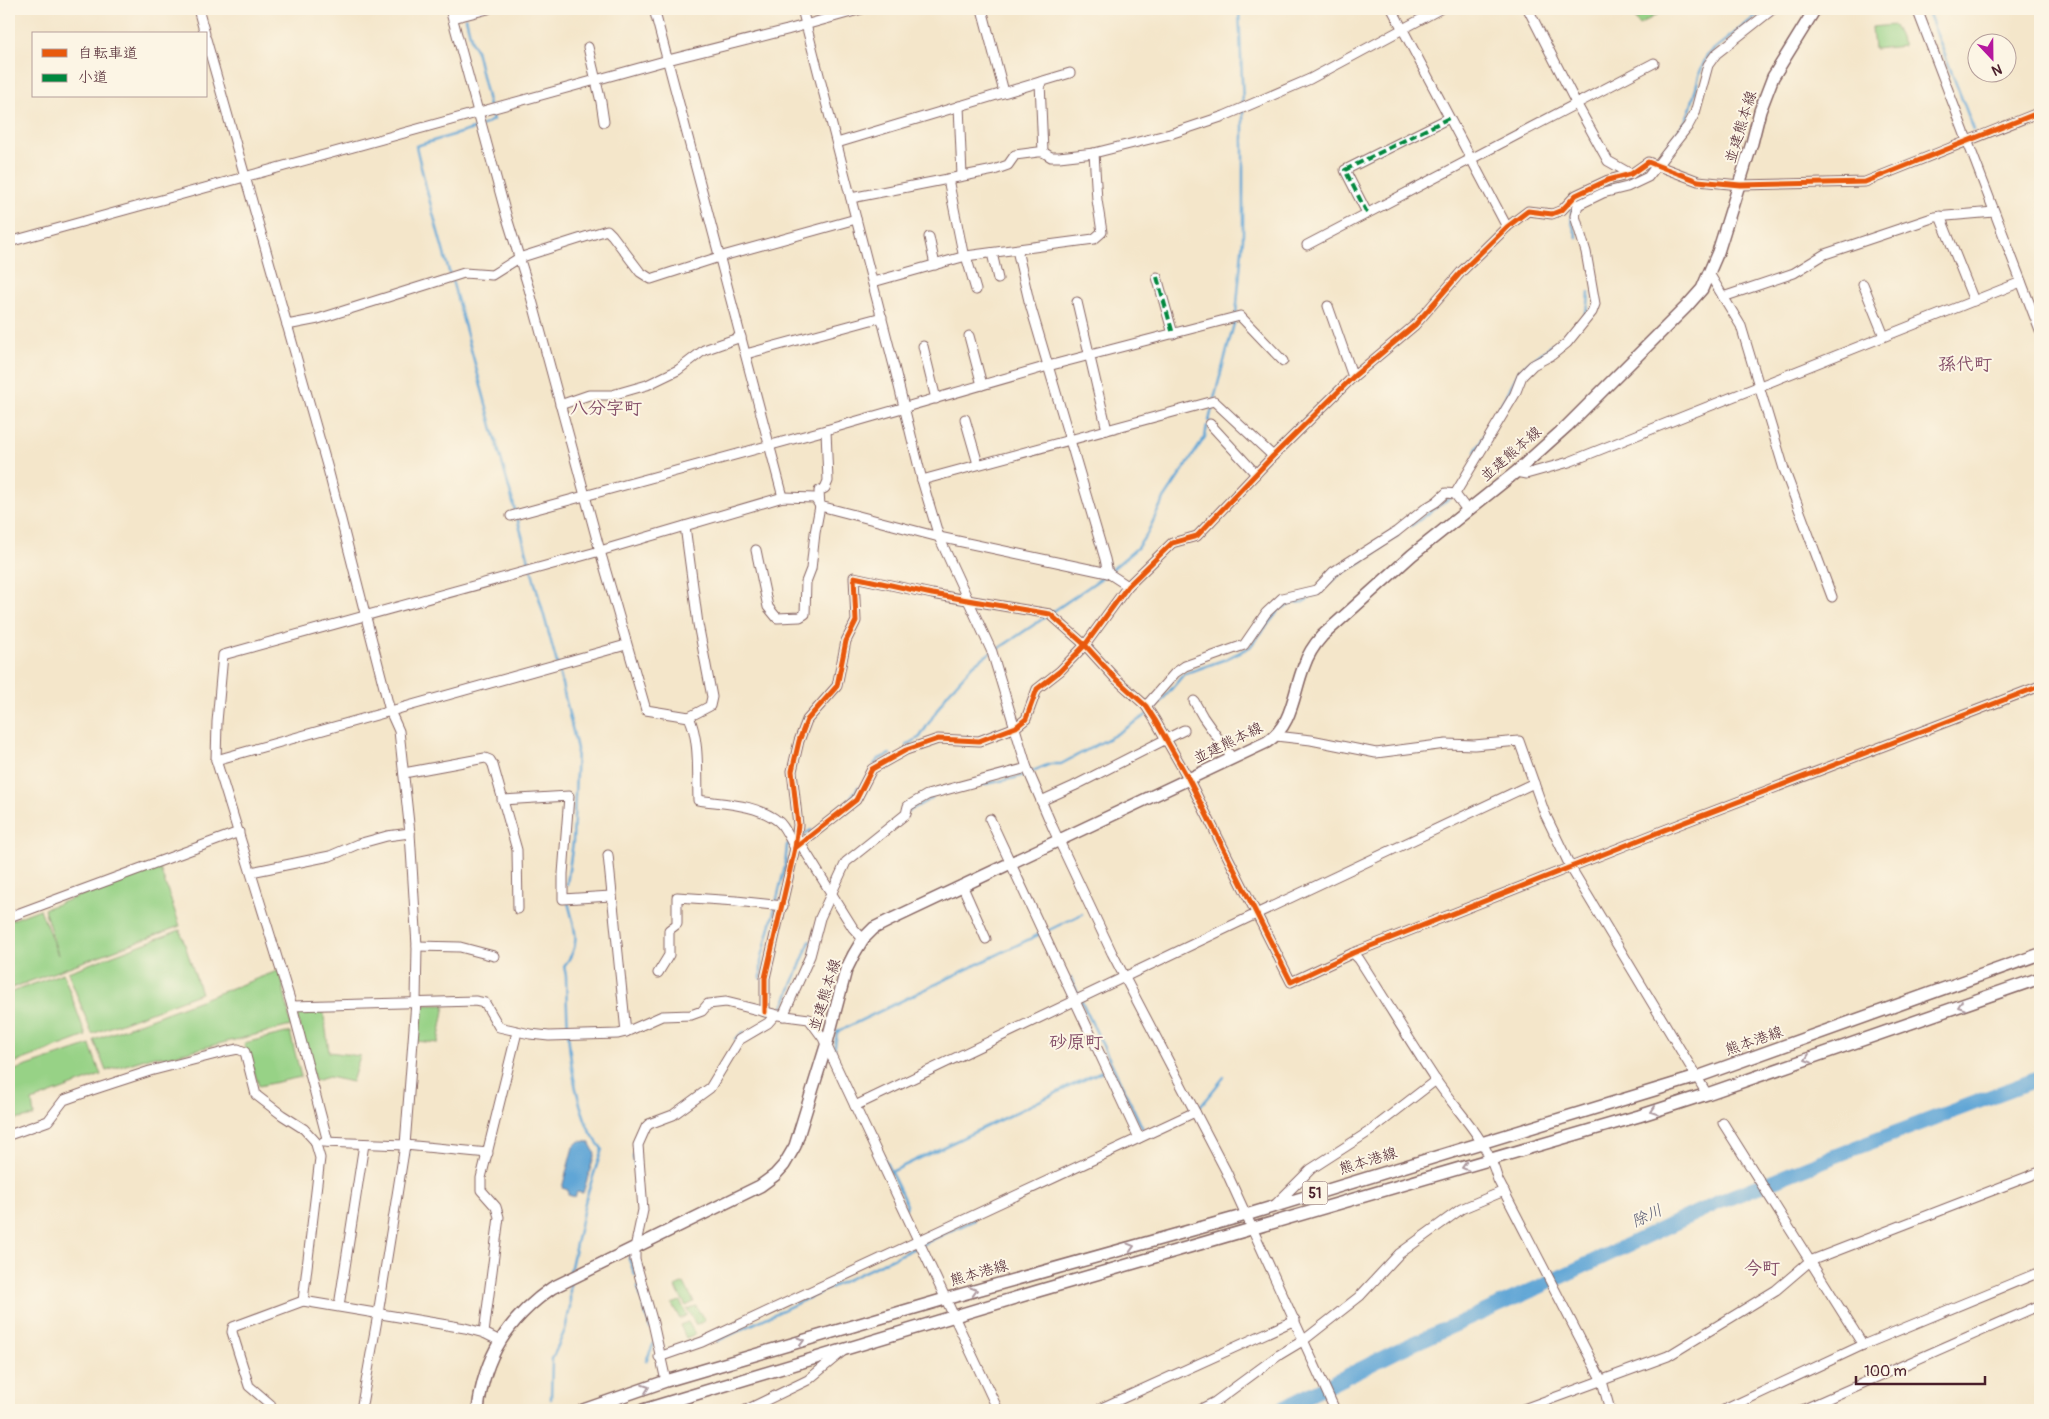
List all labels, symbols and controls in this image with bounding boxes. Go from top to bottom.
legend [32,32,208,98]
north arrow [1966,32,2016,82]
text: 自転車道 [78,44,138,63]
text: N [1989,60,2004,79]
text: 小道 [78,68,108,87]
street label: 並建熊本線 [1721,88,1761,166]
district label: 孫代町 [1938,353,1992,376]
district label: 八分字町 [570,397,642,420]
street label: 並建熊本線 [1476,422,1546,486]
street label: 並建熊本線 [1190,718,1266,768]
street label: 並建熊本線 [805,956,845,1034]
one-way arrow [1958,1000,1966,1010]
street label: 熊本港線 [1723,1022,1785,1060]
district label: 砂原町 [1049,1031,1103,1054]
one-way arrow [1804,1053,1813,1063]
one-way arrow [1650,1106,1659,1116]
street label: 熊本港線 [1337,1143,1399,1179]
one-way arrow [1461,1162,1469,1172]
road number: 51 [1302,1182,1328,1204]
water label: 除川 [1628,1200,1666,1232]
one-way arrow [1126,1242,1135,1253]
street label: 熊本港線 [948,1256,1010,1290]
district label: 今町 [1744,1257,1780,1280]
one-way arrow [969,1286,978,1296]
one-way arrow [797,1336,805,1346]
scale bar [1856,1354,1985,1386]
text: 100 m [1864,1362,1907,1381]
one-way arrow [641,1384,649,1394]

